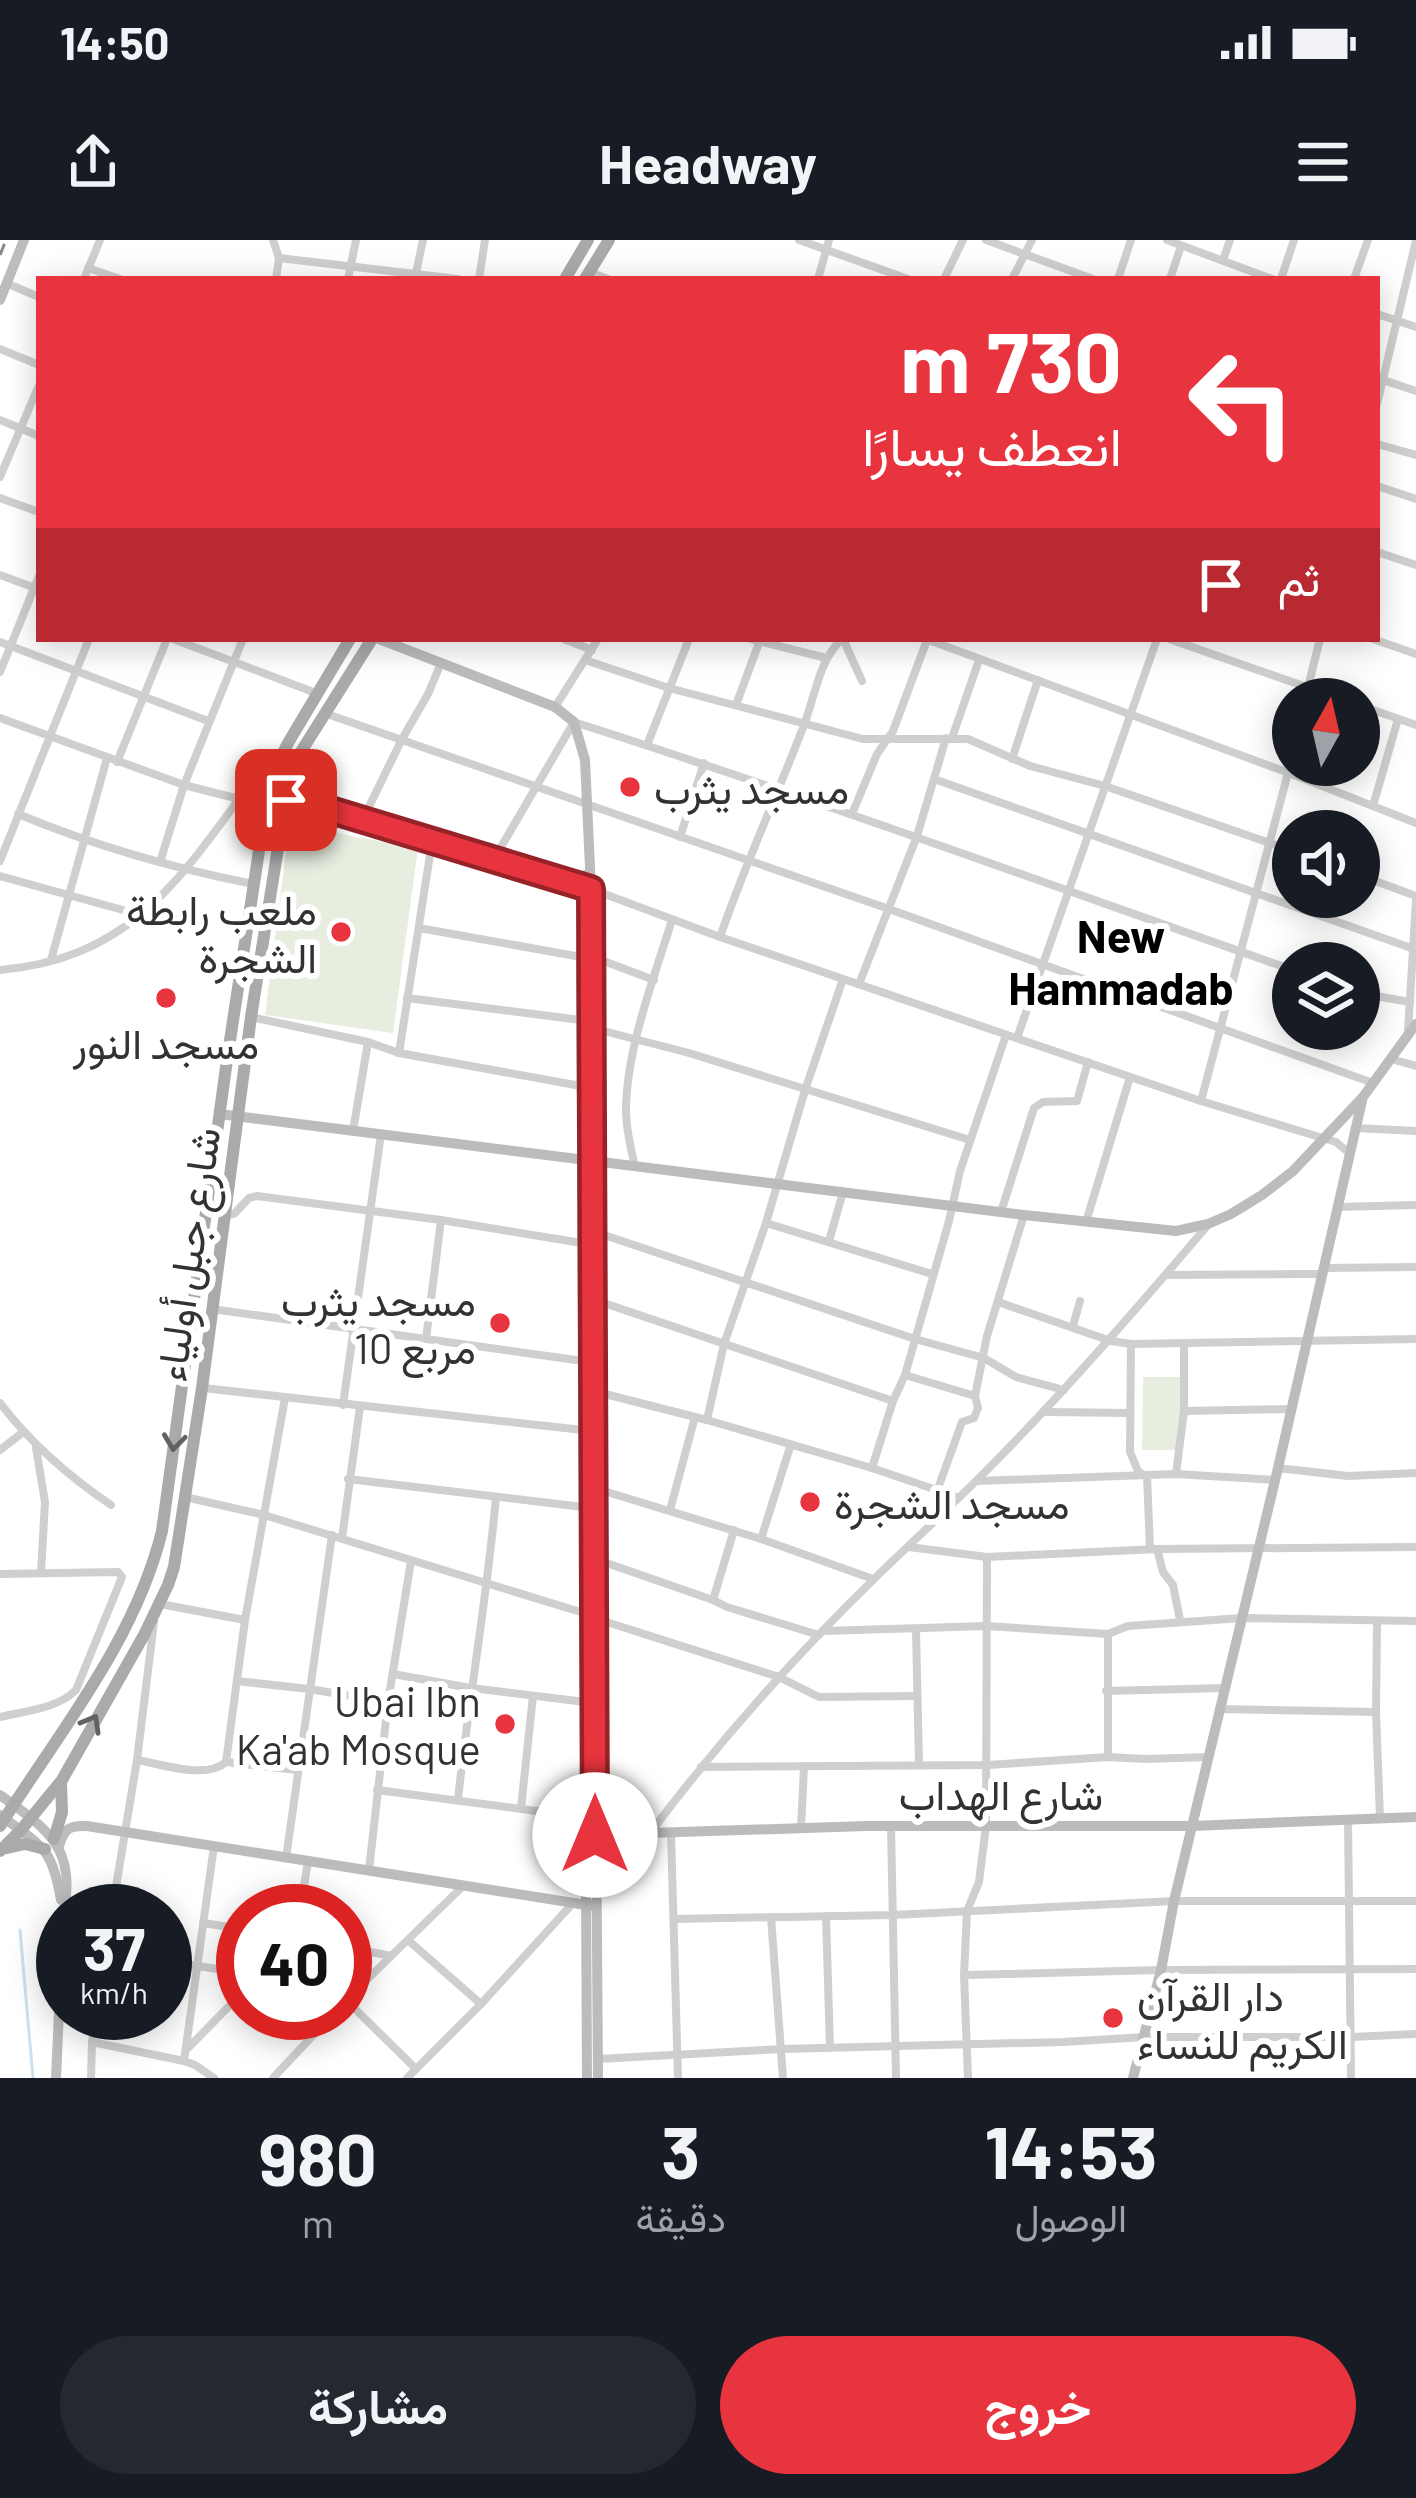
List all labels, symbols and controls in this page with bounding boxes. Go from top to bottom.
text: 14:50 [60,15,169,69]
icon: share [60,129,126,195]
icon: menu [1290,129,1356,195]
text: Headway [599,130,817,195]
text: 730 m [900,309,1122,410]
icon: left [1164,324,1320,480]
text: انعطف يسارًا [862,412,1122,477]
text: ثم [1278,551,1320,605]
icon: arrive [1188,552,1254,618]
north arrow [1272,678,1380,786]
map controls [1272,678,1380,1050]
pin [235,749,337,851]
place label: مسجد يثرب [654,762,849,816]
icon: arrive [253,767,319,833]
marker: مسجد يثرب [617,774,643,800]
button: sound [1272,810,1380,918]
place label: ملعب رابطة الشجرة [126,883,317,985]
district label: New Hammadab [1008,908,1234,1014]
marker: ملعب رابطة الشجرة [328,919,354,945]
button: layers [1272,942,1380,1050]
marker: مسجد النور [153,985,179,1011]
place label: مسجد النور [72,1017,259,1071]
street label: شارع جبل أولياء [143,1124,235,1385]
place label: مسجد يثرب مربع 10 [281,1274,476,1378]
marker: مسجد يثرب مربع 10 [487,1310,513,1336]
one-way arrow [161,1432,187,1452]
place label: مسجد الشجرة [834,1477,1070,1531]
marker: مسجد الشجرة [797,1489,823,1515]
place label: Ubai Ibn Ka'ab Mosque [236,1675,481,1774]
marker: Ubai Ibn Ka'ab Mosque [492,1711,518,1737]
one-way arrow [78,1714,101,1736]
street label: شارع الهداب [899,1768,1103,1824]
position arrow [532,1772,658,1898]
speed limit sign: 40 [216,1884,372,2040]
text: 37 [83,1911,145,1983]
place label: دار القرآن الكريم للنساء [1137,1969,1348,2072]
text: km/h [80,1974,148,2010]
marker: دار القرآن الكريم للنساء [1100,2005,1126,2031]
text: 3 [661,2107,700,2193]
text: 14:53 [984,2107,1157,2193]
text: 980 [259,2114,377,2200]
text: دقيقة [636,2193,726,2240]
text: الوصول [1015,2193,1127,2240]
text: m [302,2199,334,2246]
button: مشاركة [60,2336,696,2474]
button: خروج [720,2336,1356,2474]

